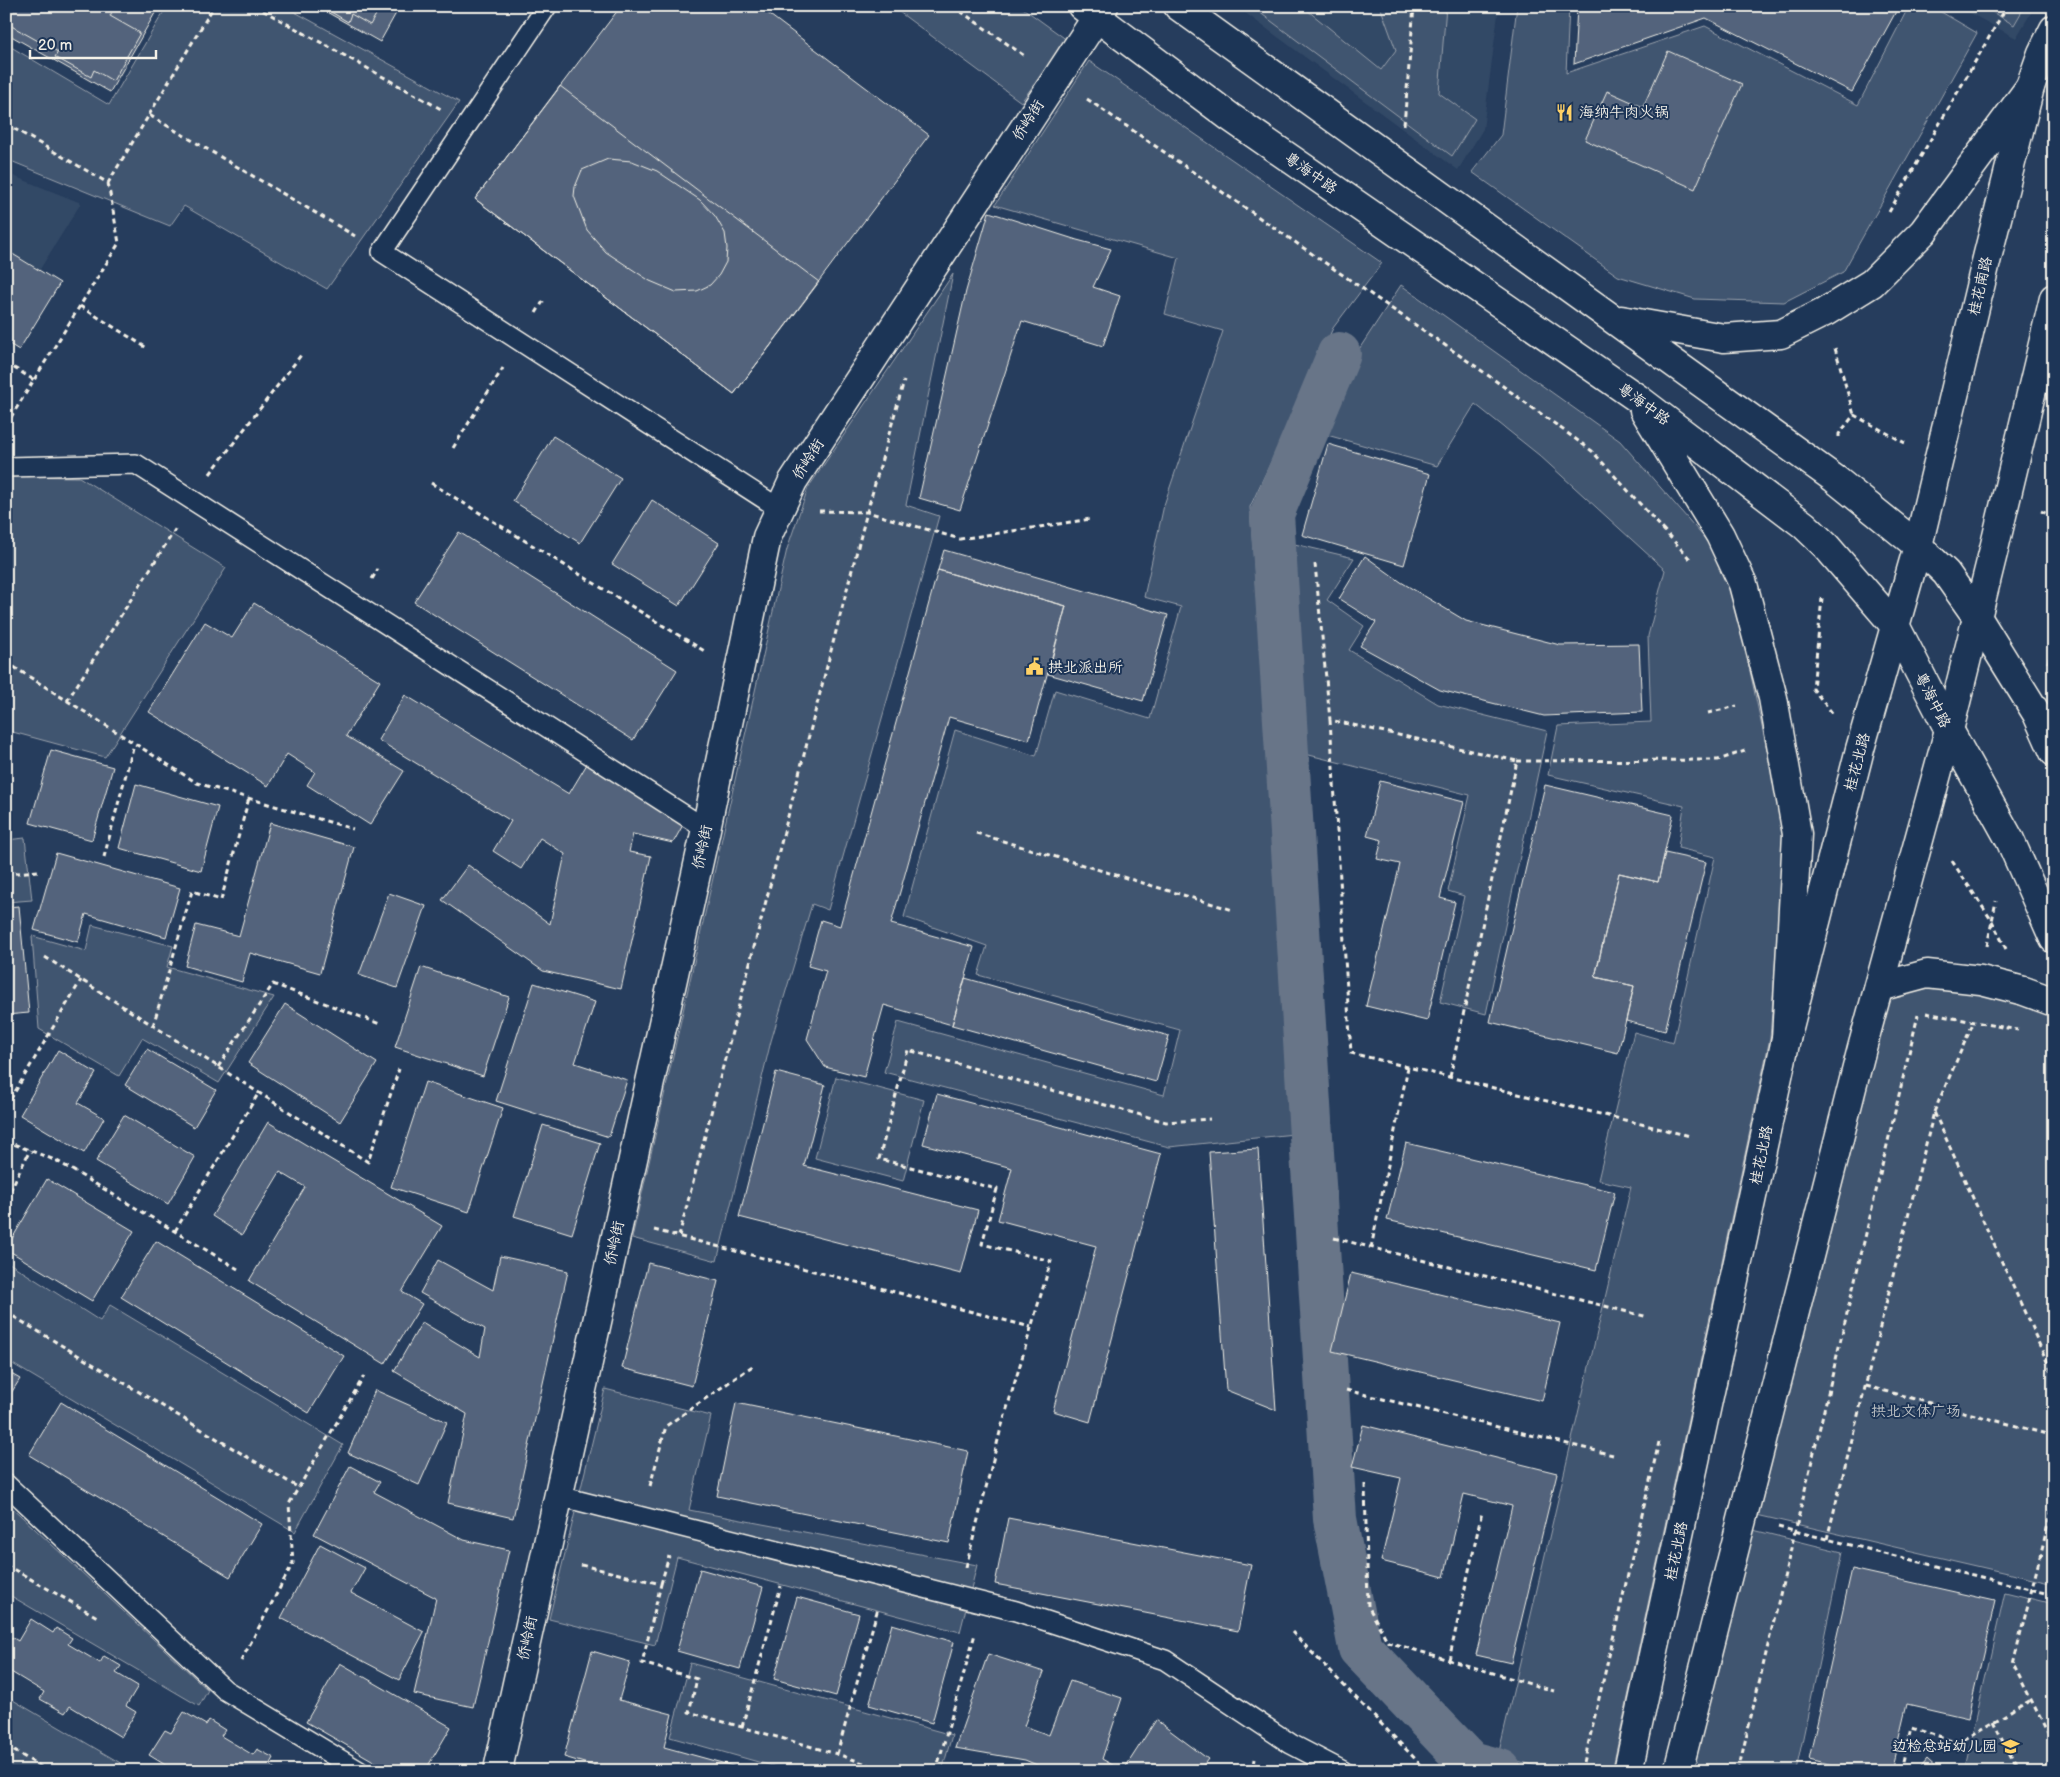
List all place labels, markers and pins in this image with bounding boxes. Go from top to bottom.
restaurant icon: 海纳牛肉火锅 [1555,102,1575,122]
place label: 海纳牛肉火锅 [1579,103,1669,122]
public building icon: 拱北派出所 [1024,657,1044,677]
place label: 拱北派出所 [1048,658,1123,677]
school or university icon: 边检总站幼儿园 [2001,1736,2021,1756]
place label: 边检总站幼儿园 [1892,1737,1997,1756]

